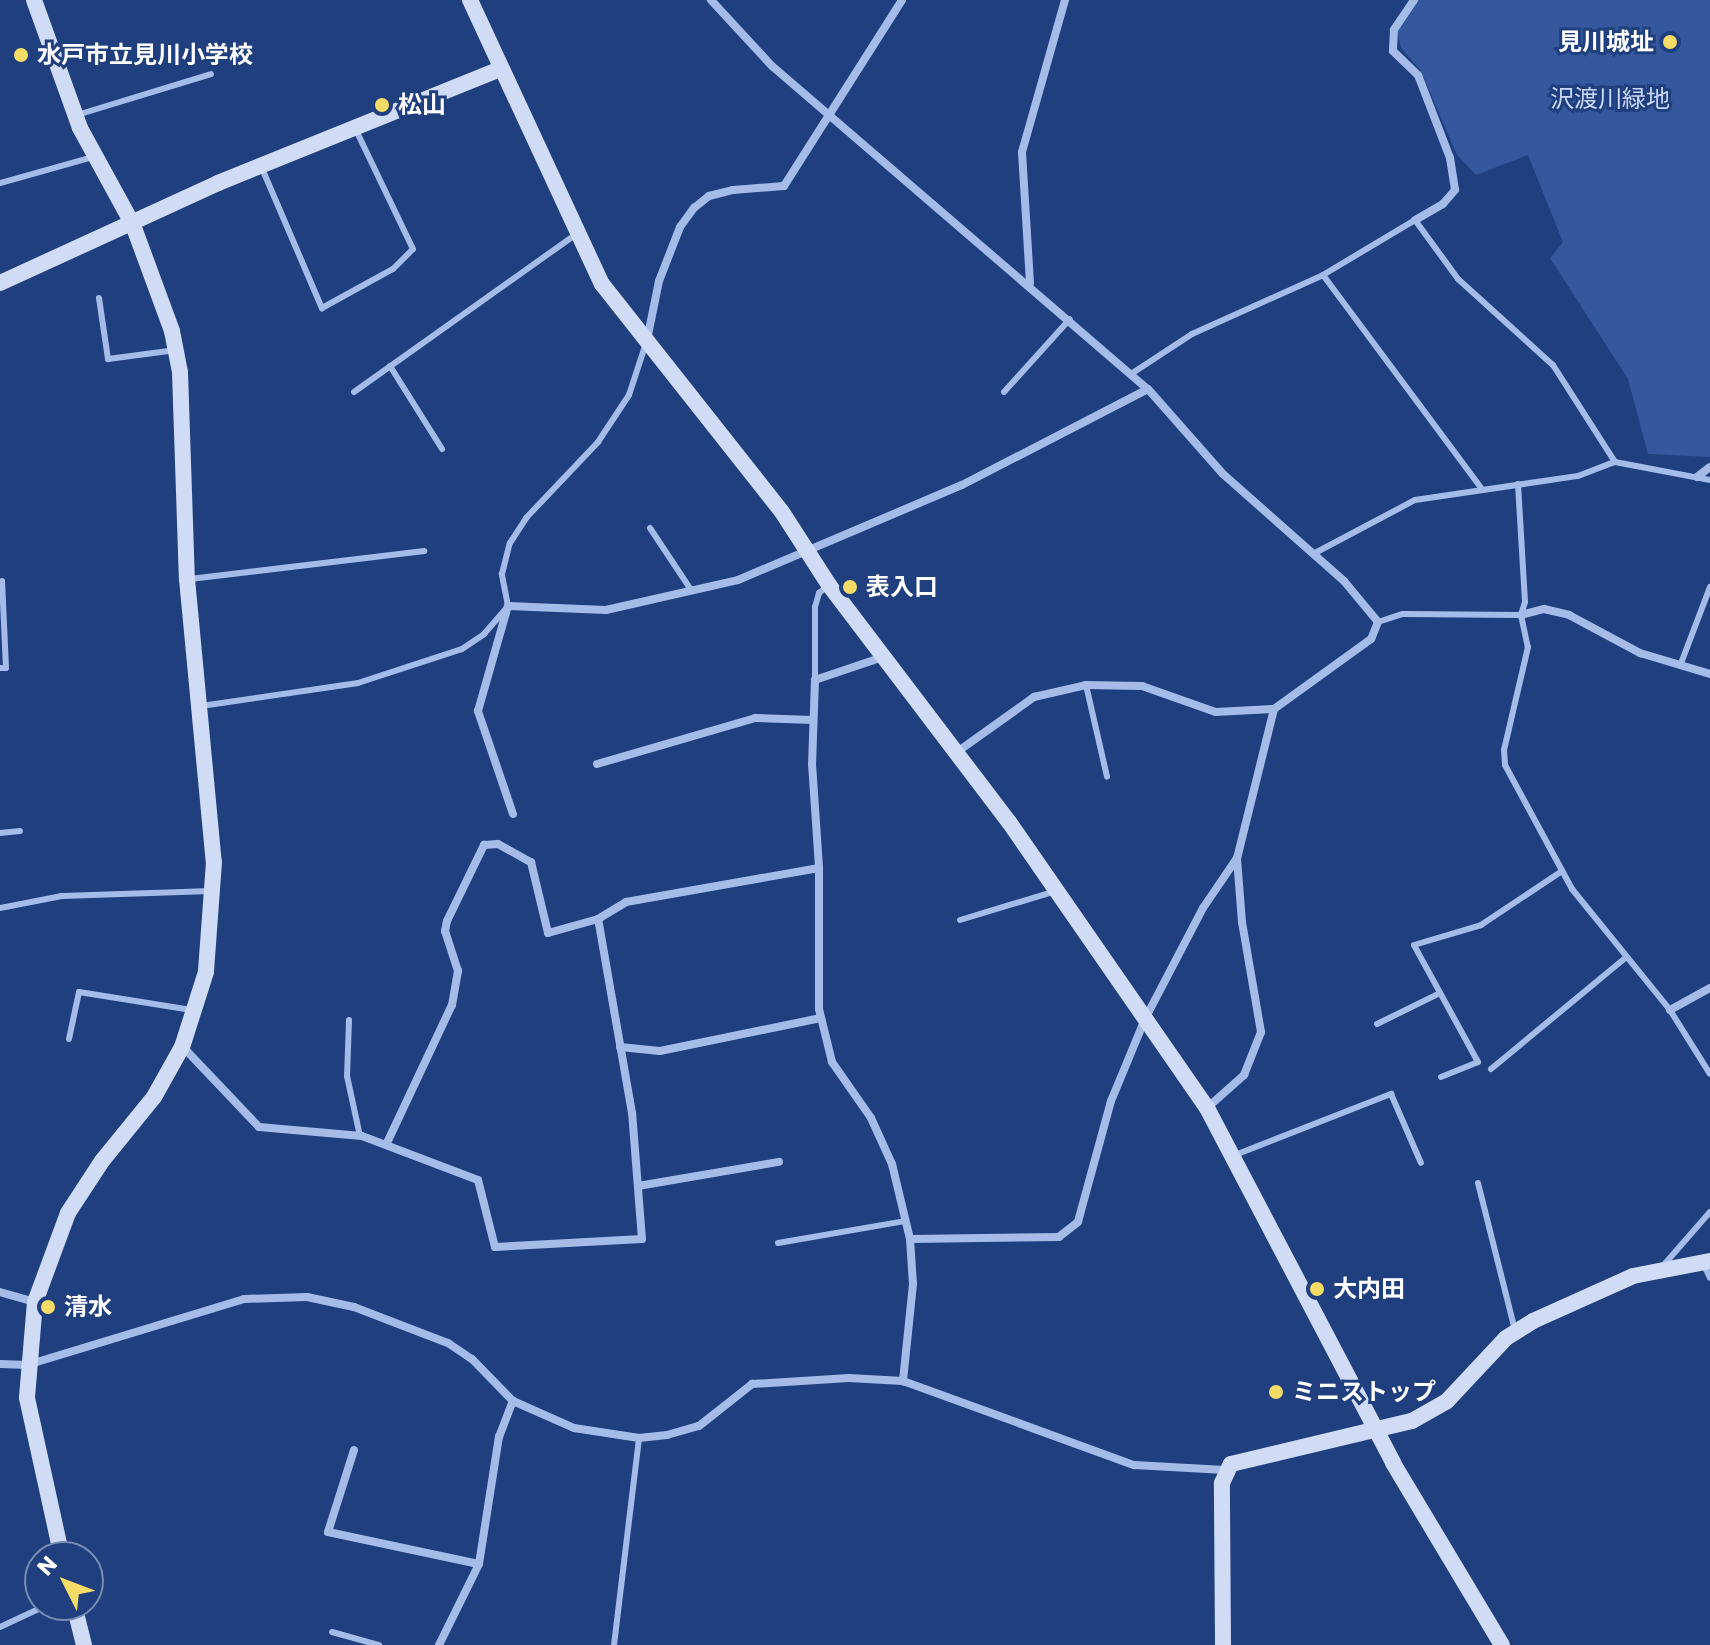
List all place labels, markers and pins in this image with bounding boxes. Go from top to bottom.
place label: 見川城址 [1558,28,1654,56]
marker: 見川城址 [1661,33,1679,51]
place label: 水戸市立見川小学校 [37,41,253,69]
marker: 水戸市立見川小学校 [12,46,30,64]
place label: 松山 [398,91,446,119]
marker: 松山 [373,96,391,114]
place label: 表入口 [866,573,938,601]
marker: 表入口 [841,578,859,596]
place label: 大内田 [1333,1275,1405,1303]
marker: 大内田 [1308,1280,1326,1298]
place label: 清水 [64,1293,112,1321]
marker: 清水 [39,1298,57,1316]
place label: ミニストップ [1292,1378,1436,1406]
marker: ミニストップ [1267,1383,1285,1401]

